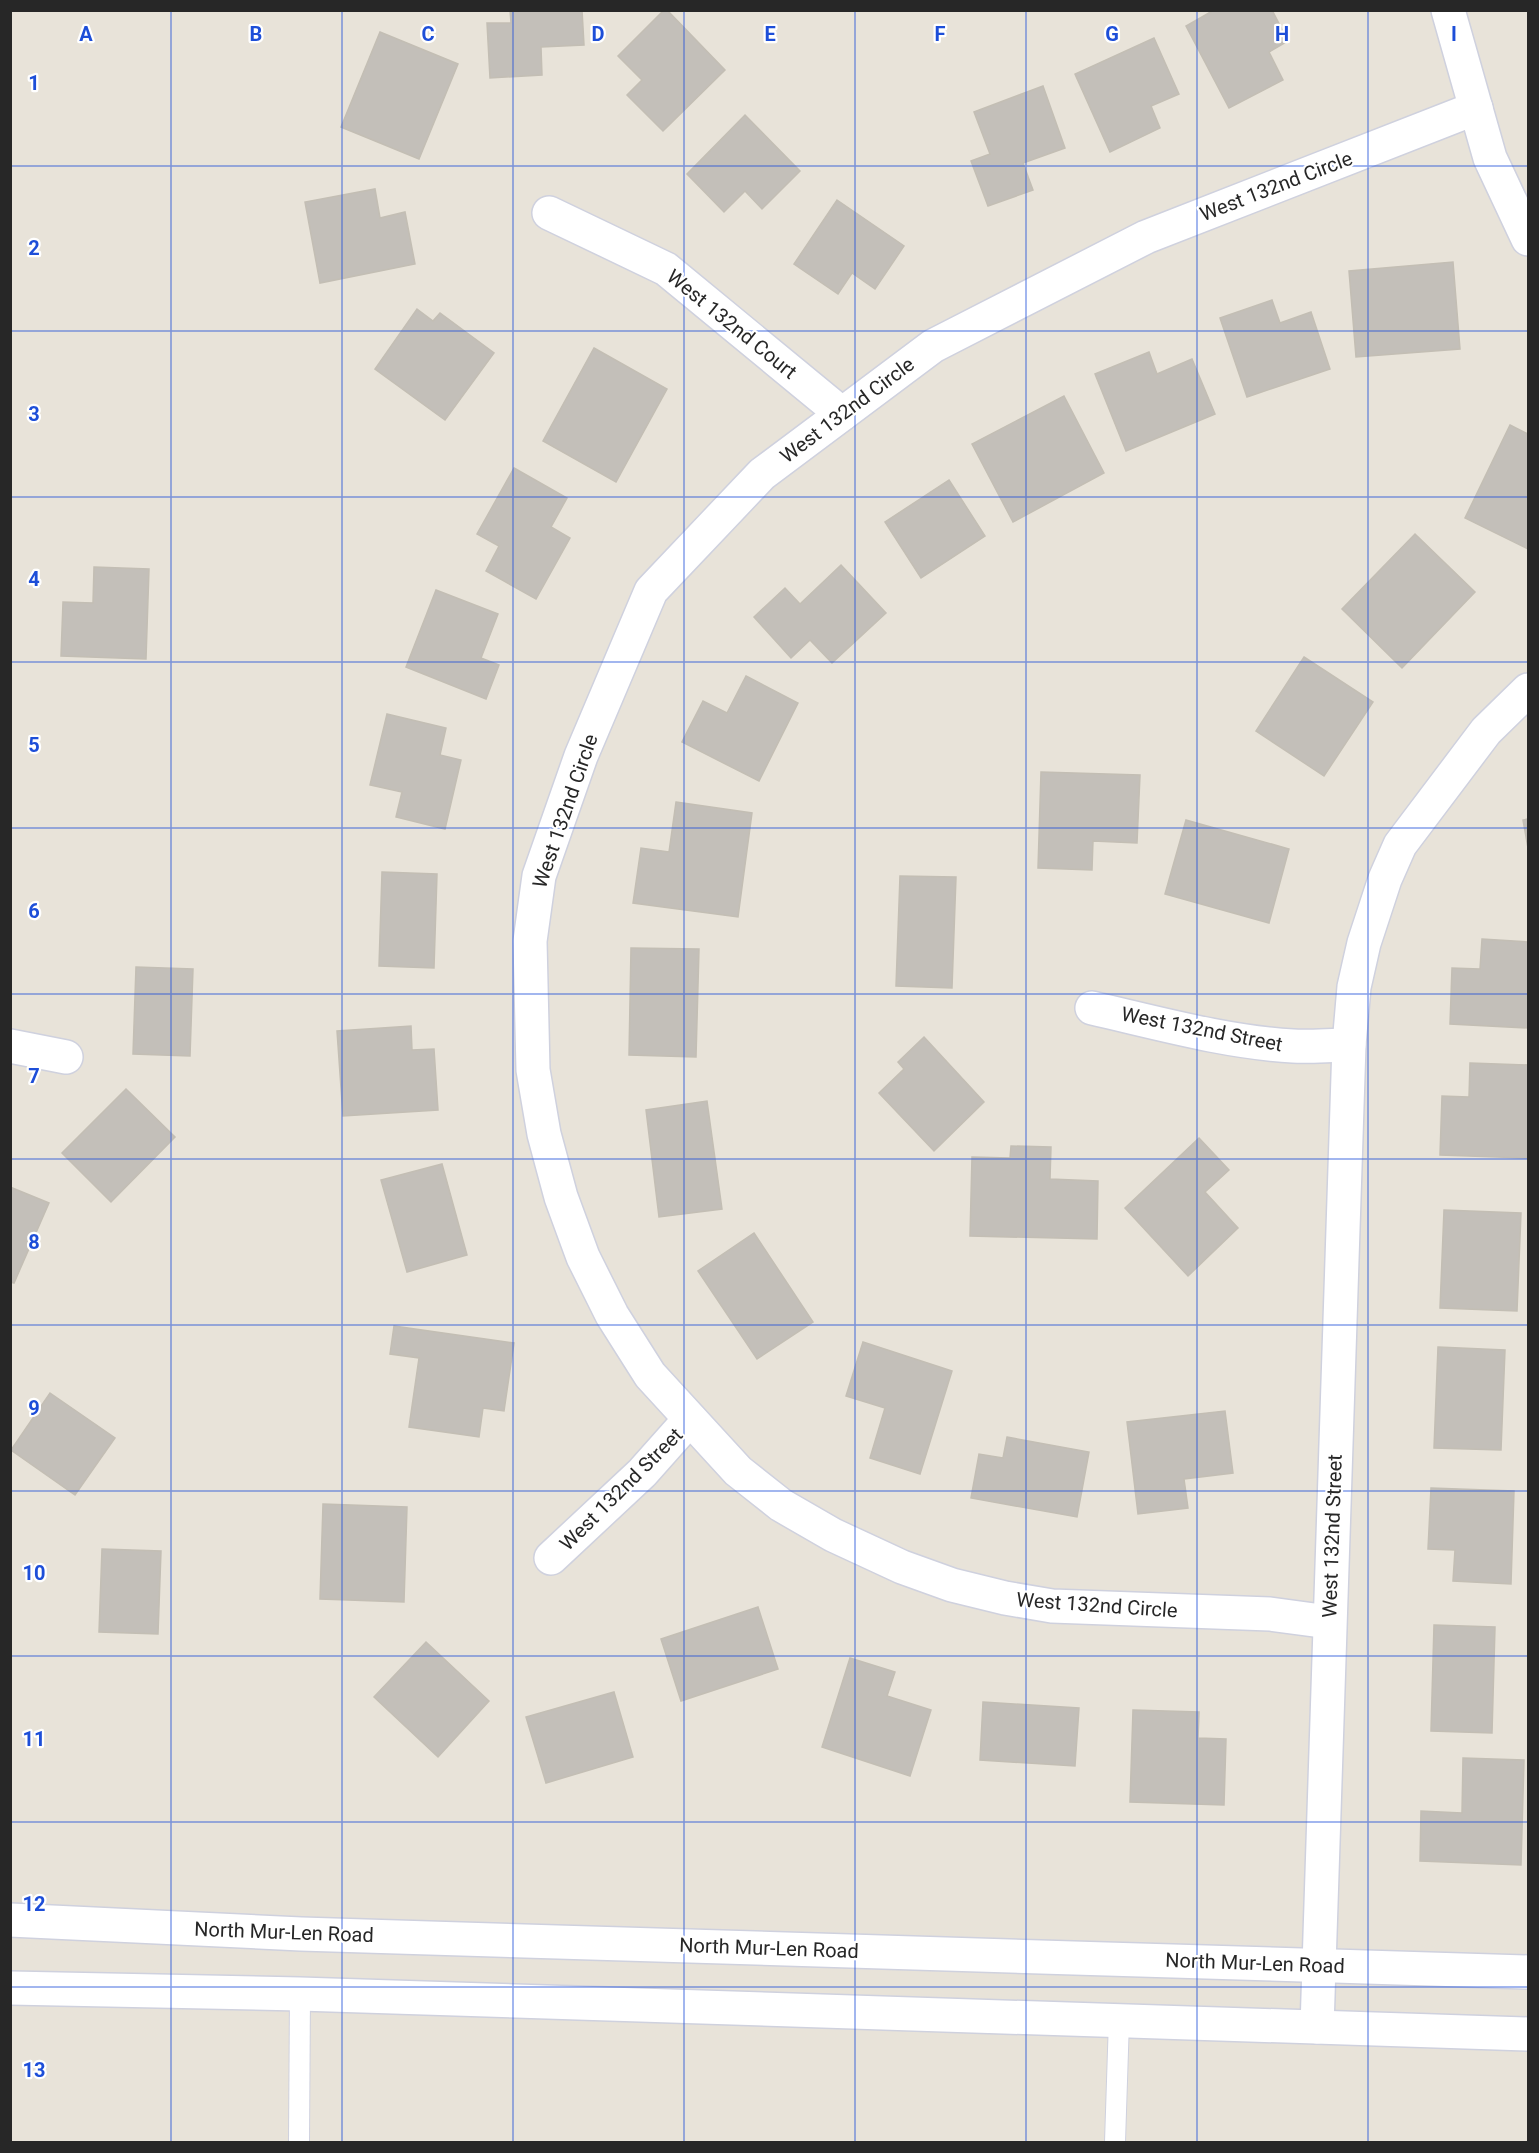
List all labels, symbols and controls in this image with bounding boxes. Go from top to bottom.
text: A [79,22,93,46]
text: B [250,22,262,46]
text: C [421,22,435,46]
text: D [592,22,605,46]
text: E [764,22,776,46]
text: F [935,22,946,46]
text: G [1105,22,1119,46]
text: H [1275,22,1289,46]
text: I [1451,22,1457,46]
text: 1 [28,71,40,95]
street label: West 132nd Circle [1196,146,1356,226]
text: 2 [28,236,40,260]
street label: West 132nd Court [662,264,802,384]
street label: West 132nd Circle [775,352,919,468]
text: 3 [28,402,40,426]
text: 4 [28,567,40,591]
street label: West 132nd Circle [527,731,603,891]
text: 5 [28,733,40,757]
text: 6 [28,899,40,923]
street label: West 132nd Street [1119,1002,1285,1056]
text: 7 [28,1064,40,1088]
text: 8 [28,1230,40,1254]
text: 9 [28,1396,40,1420]
street label: West 132nd Street [555,1423,687,1555]
street label: West 132nd Street [1317,1454,1347,1618]
text: 10 [23,1561,45,1585]
street label: West 132nd Circle [1016,1587,1178,1623]
text: 11 [23,1727,45,1751]
text: 12 [23,1892,45,1916]
street label: North Mur-Len Road [194,1917,374,1947]
street label: North Mur-Len Road [679,1933,859,1963]
street label: North Mur-Len Road [1165,1948,1345,1978]
text: 13 [23,2058,45,2082]

